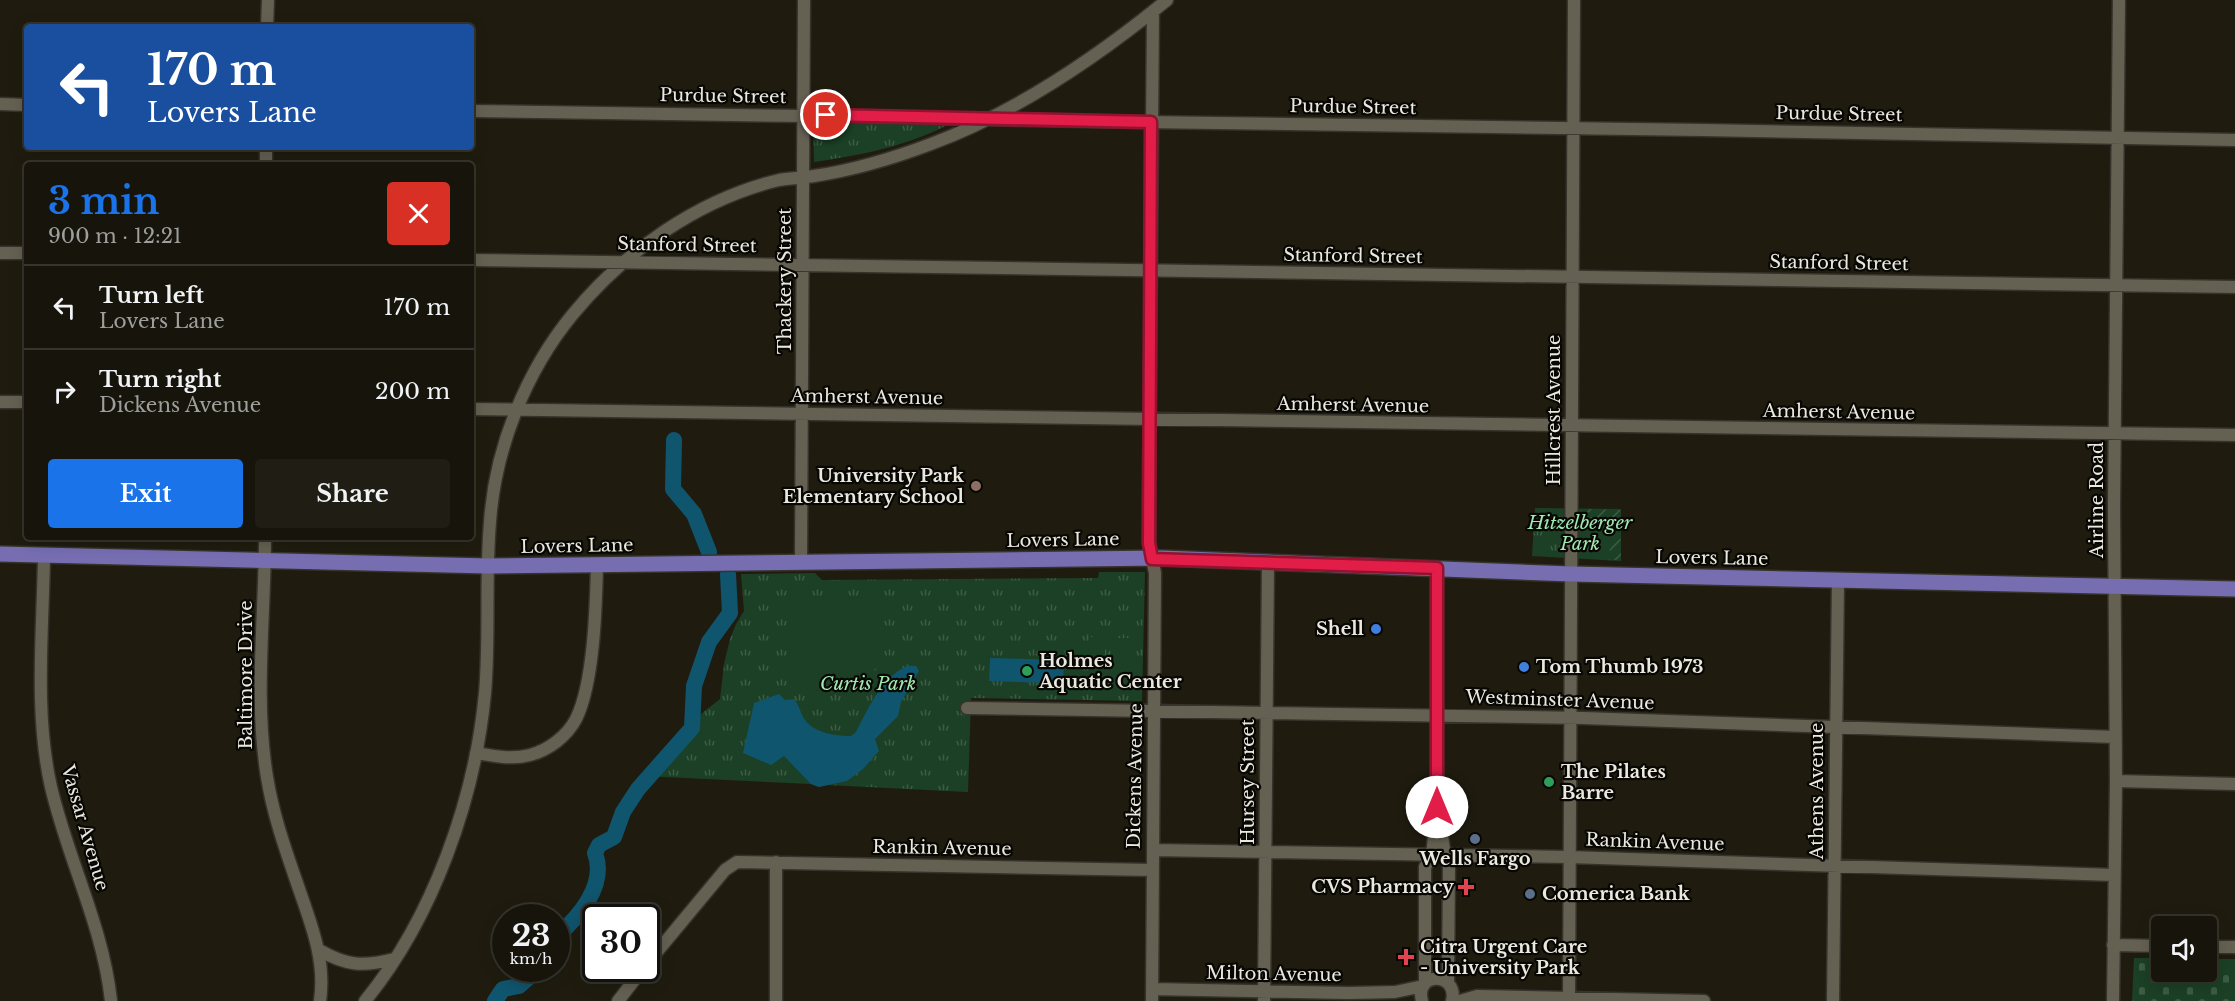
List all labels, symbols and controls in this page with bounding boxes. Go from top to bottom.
text: 170 m [147,44,276,96]
icon: left [48,48,126,126]
street label: Purdue Street [659,84,787,108]
pin [800,89,851,140]
street label: Purdue Street [1289,95,1417,119]
text: Lovers Lane [147,96,317,129]
icon: arrive [809,98,842,131]
street label: Purdue Street [1775,102,1903,126]
text: 3 min [48,179,160,224]
button: close [387,182,450,245]
street label: Thackery Street [774,208,796,354]
text: 900 m · 12:21 [48,224,182,248]
street label: Stanford Street [617,233,757,257]
street label: Stanford Street [1283,244,1423,268]
street label: Stanford Street [1769,251,1909,275]
text: Turn left [99,282,204,309]
icon: left [48,291,81,324]
text: 170 m [384,294,450,321]
text: Lovers Lane [99,309,225,333]
street label: Hillcrest Avenue [1543,335,1565,485]
text: Turn right [99,366,221,393]
icon: right [48,375,81,408]
text: 200 m [375,378,450,405]
street label: Amherst Avenue [790,385,943,409]
text: Dickens Avenue [99,393,261,417]
street label: Amherst Avenue [1276,393,1429,417]
street label: Amherst Avenue [1762,400,1915,424]
street label: Airline Road [2086,442,2108,559]
button: Exit [48,459,243,528]
button: Share [255,459,450,528]
place label: University Park Elementary School [783,465,965,508]
marker: University Park Elementary School [969,479,983,493]
park label: Hitzelberger Park [1527,512,1633,555]
street label: Lovers Lane [1006,528,1120,552]
street label: Lovers Lane [520,534,634,558]
street label: Lovers Lane [1655,546,1769,570]
street label: Baltimore Drive [235,601,257,749]
place label: Shell [1316,618,1365,640]
marker: Shell [1369,622,1383,636]
place label: Holmes Aquatic Center [1038,650,1182,693]
place label: Tom Thumb 1973 [1536,656,1704,678]
marker: Tom Thumb 1973 [1517,660,1531,674]
marker: Holmes Aquatic Center [1020,664,1034,678]
park label: Curtis Park [820,673,916,695]
street label: Westminster Avenue [1464,686,1655,714]
street label: Dickens Avenue [1123,703,1147,849]
street label: Hursey Street [1237,719,1259,845]
street label: Athens Avenue [1806,723,1828,860]
place label: The Pilates Barre [1561,761,1666,804]
street label: Vassar Avenue [56,762,113,893]
position arrow [1405,775,1469,839]
marker: The Pilates Barre [1542,775,1556,789]
street label: Rankin Avenue [1585,829,1725,855]
marker: Wells Fargo [1468,832,1482,846]
street label: Rankin Avenue [872,836,1012,860]
place label: Wells Fargo [1418,848,1531,870]
place label: CVS Pharmacy [1311,876,1454,898]
marker: CVS Pharmacy [1459,880,1473,894]
place label: Comerica Bank [1542,883,1691,905]
marker: Comerica Bank [1523,887,1537,901]
speed limit sign: 30 [582,904,660,982]
map controls [2151,916,2217,982]
button: sound [2151,916,2217,982]
text: 23 [512,917,550,954]
place label: Citra Urgent Care - University Park [1420,936,1587,979]
marker: Citra Urgent Care - University Park [1397,948,1415,966]
text: km/h [510,949,552,968]
street label: Milton Avenue [1206,962,1342,986]

